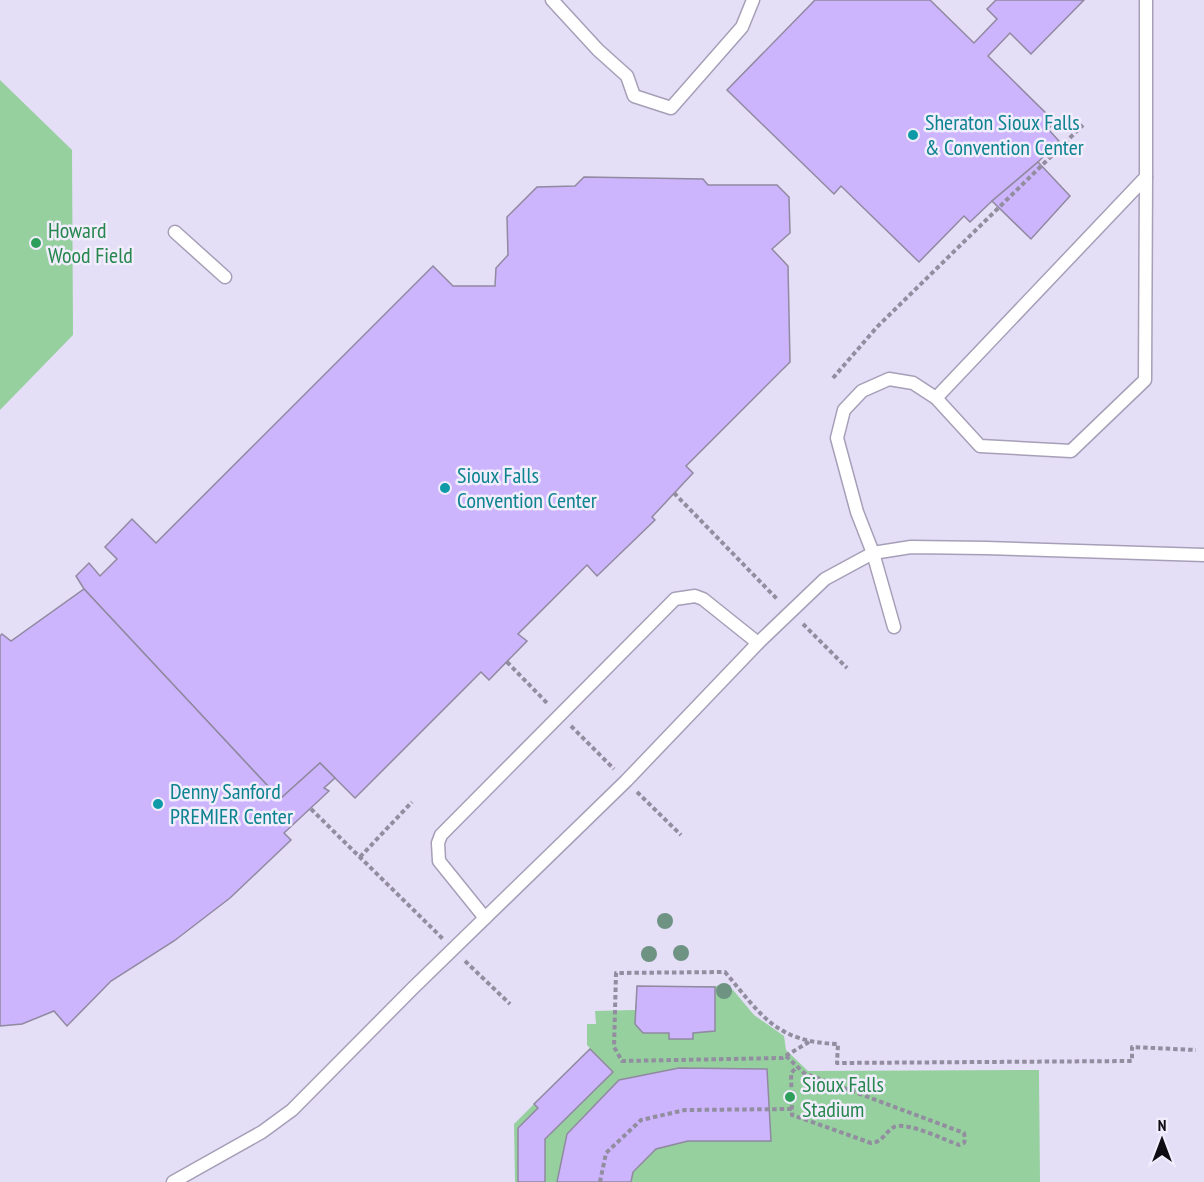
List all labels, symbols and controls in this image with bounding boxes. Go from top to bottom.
place label: Sheraton Sioux Falls & Convention Center [925,108,1084,161]
marker: Sheraton Sioux Falls & Convention Center [906,128,920,142]
place label: Howard Wood Field [48,216,133,269]
marker: Howard Wood Field [29,236,43,250]
place label: Sioux Falls Convention Center [457,461,597,514]
marker: Sioux Falls Convention Center [438,481,452,495]
place label: Denny Sanford PREMIER Center [170,777,293,830]
marker: Denny Sanford PREMIER Center [151,797,165,811]
place label: Sioux Falls Stadium [802,1070,884,1123]
marker: Sioux Falls Stadium [783,1090,797,1104]
north arrow [1132,1110,1192,1170]
text: N [1158,1115,1166,1135]

